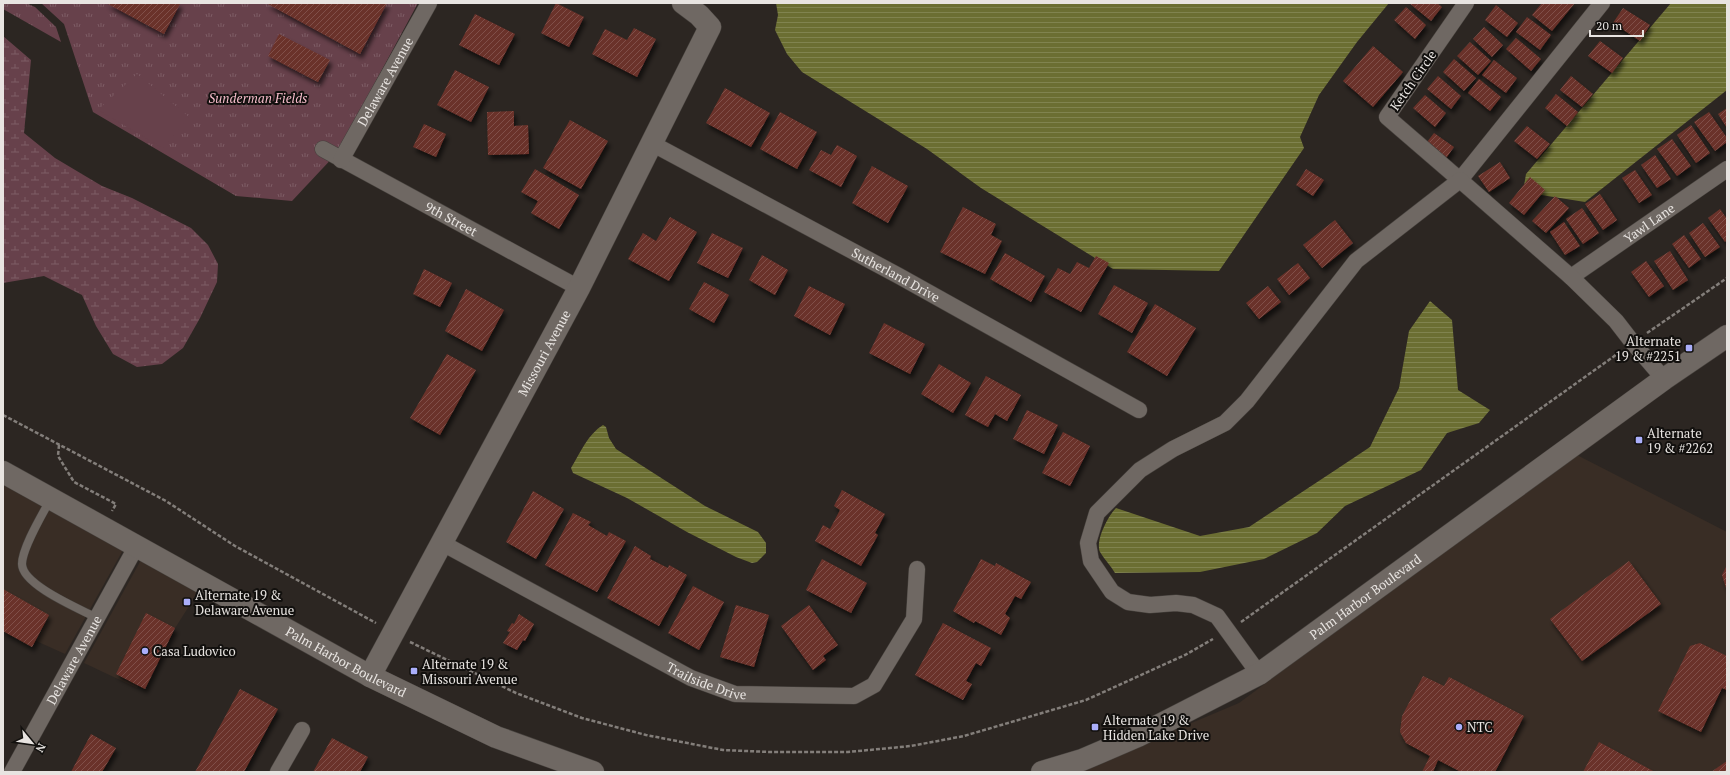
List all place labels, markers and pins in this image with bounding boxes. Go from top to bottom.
place label: Alternate 19 & #2251 [1615,332,1681,365]
marker: Alternate 19 & #2251 [1684,343,1694,353]
place label: Alternate 19 & #2262 [1647,424,1713,457]
marker: Alternate 19 & #2262 [1634,435,1644,445]
place label: Alternate 19 & Delaware Avenue [195,586,294,619]
marker: Alternate 19 & Delaware Avenue [182,597,192,607]
place label: Casa Ludovico [153,642,236,660]
marker: Casa Ludovico [140,646,150,656]
place label: Alternate 19 & Missouri Avenue [422,655,517,688]
marker: Alternate 19 & Missouri Avenue [409,666,419,676]
place label: Alternate 19 & Hidden Lake Drive [1103,711,1209,744]
place label: NTC [1467,718,1493,736]
marker: Alternate 19 & Hidden Lake Drive [1090,722,1100,732]
marker: NTC [1454,722,1464,732]

